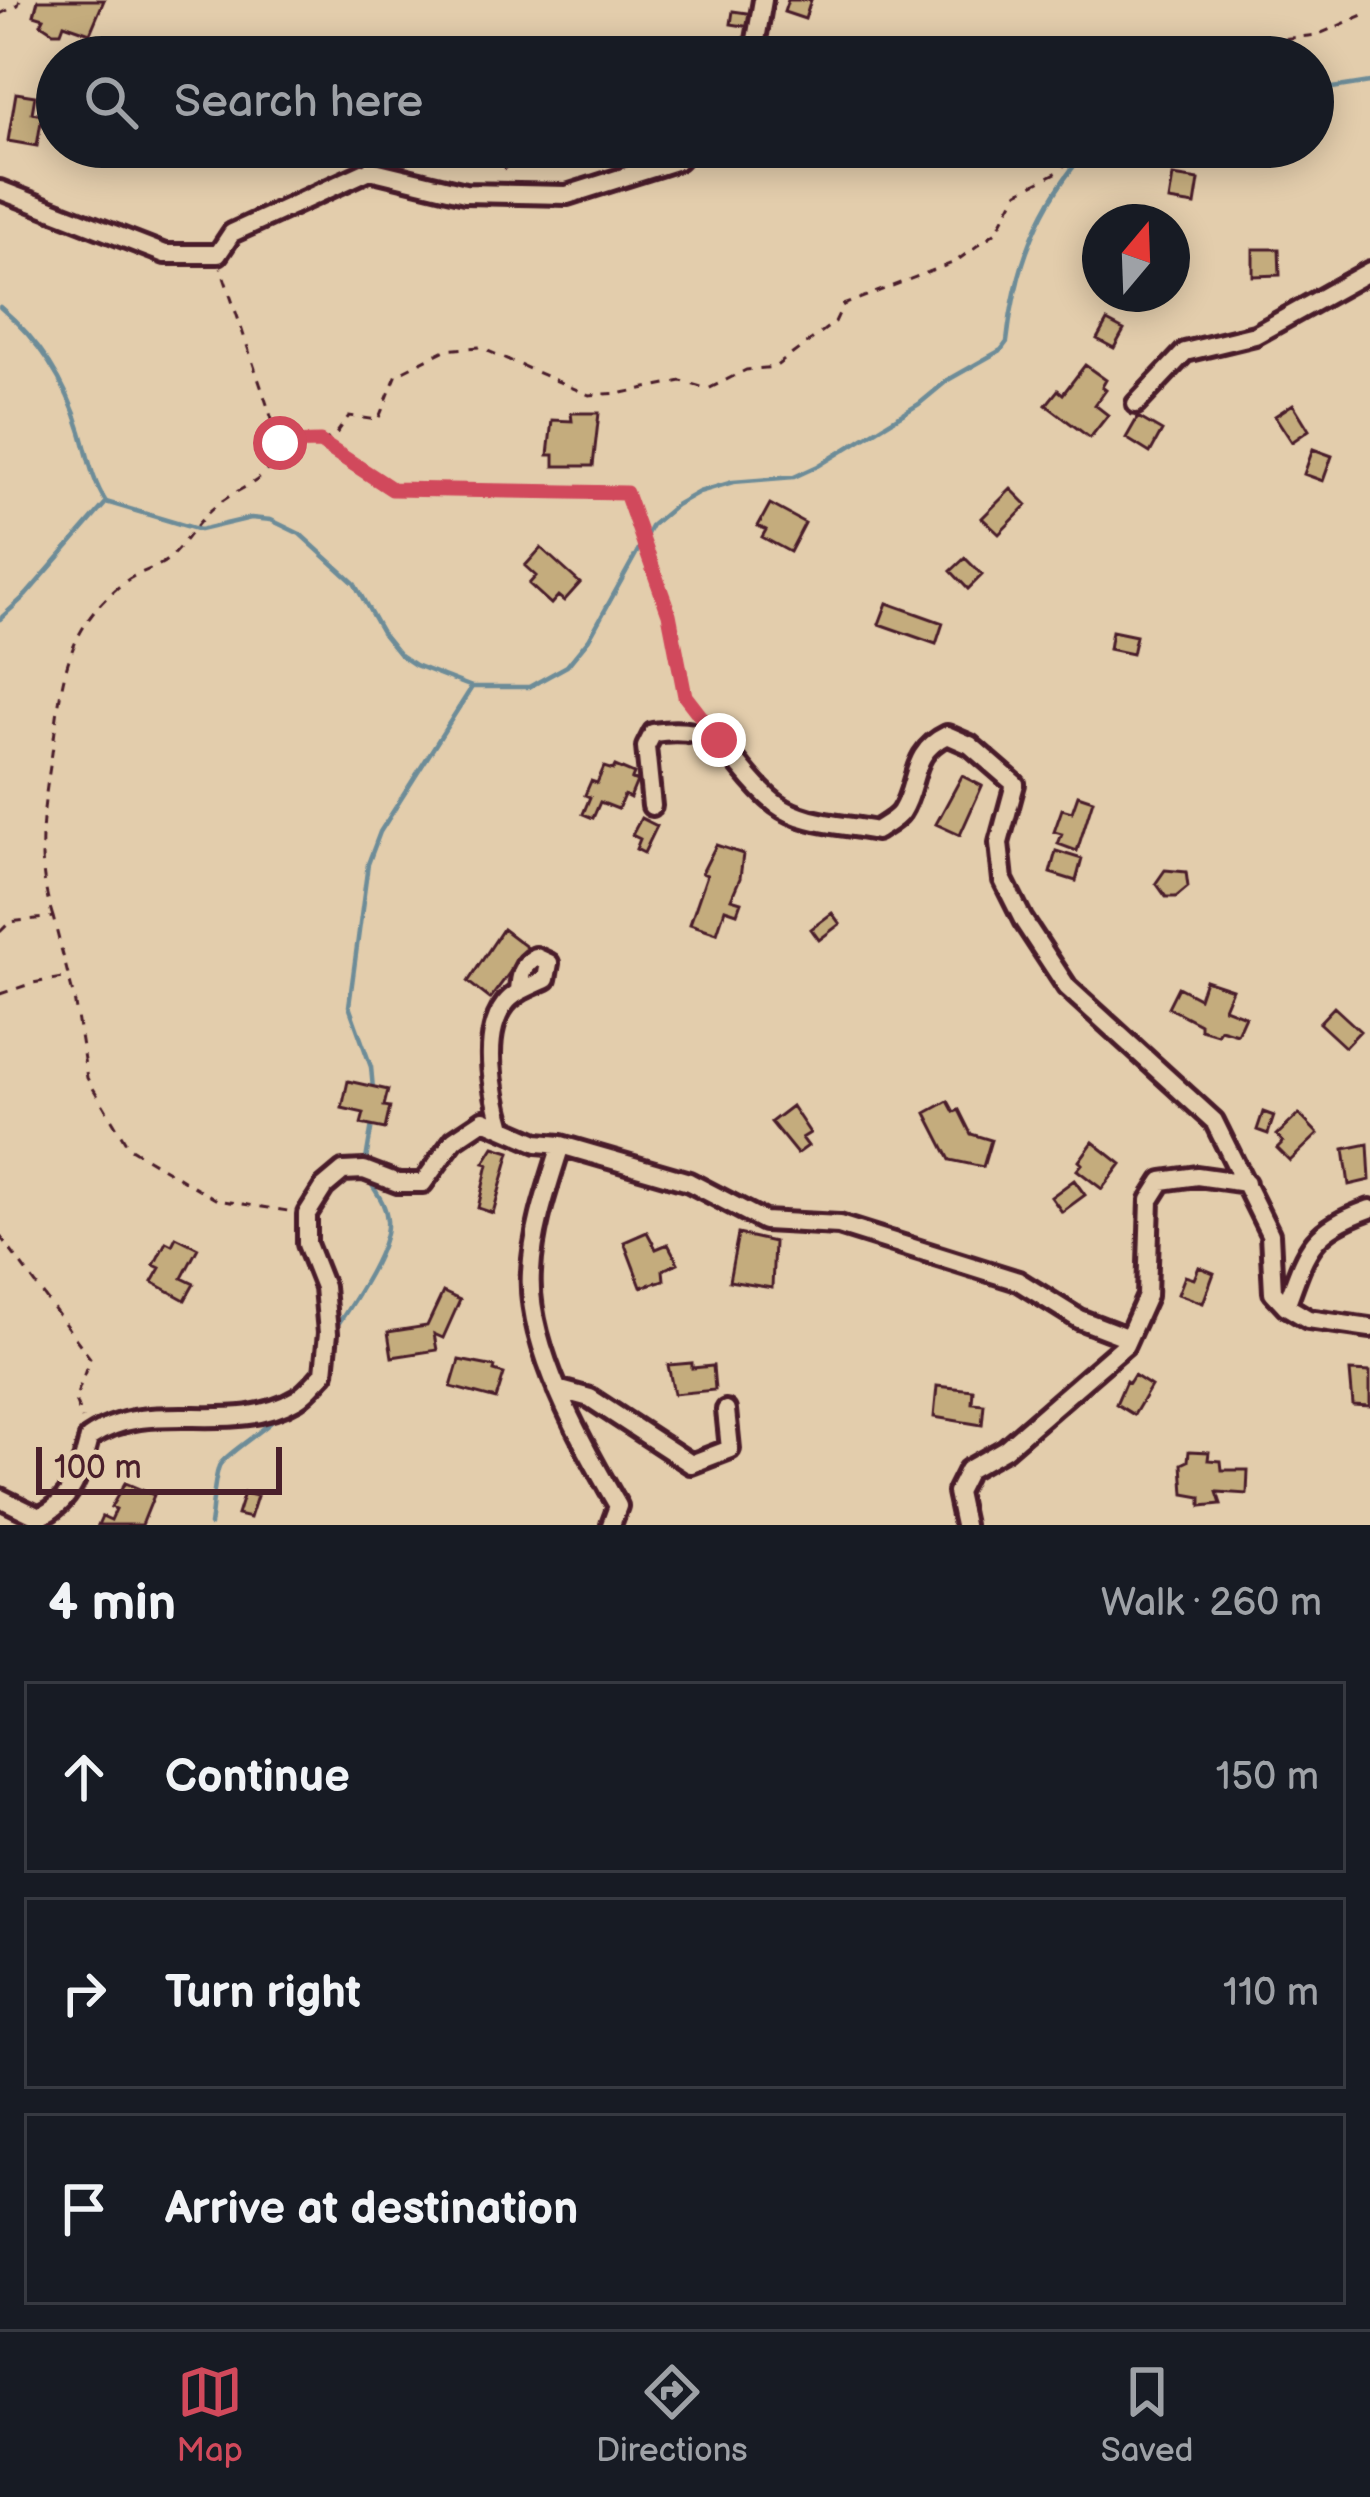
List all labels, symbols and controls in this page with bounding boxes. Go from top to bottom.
search box [36,36,1334,168]
icon: search [78,69,144,135]
text: Search here [174,75,423,130]
north arrow [1082,204,1190,312]
route start [253,416,307,470]
route end [692,713,746,767]
scale bar [36,1441,282,1494]
text: 100 m [54,1448,142,1488]
text: 4 min [48,1573,176,1634]
text: Walk · 260 m [1101,1580,1322,1627]
icon: ahead [51,1744,117,1810]
text: Continue [165,1750,350,1805]
text: 150 m [1216,1754,1319,1801]
icon: right [51,1960,117,2026]
text: Turn right [165,1966,361,2021]
text: 110 m [1223,1970,1319,2017]
icon: arrive [51,2176,117,2242]
text: Arrive at destination [165,2182,578,2237]
tab: Map [177,2359,243,2471]
tab: Directions [596,2359,748,2471]
tab: Saved [1101,2359,1193,2471]

